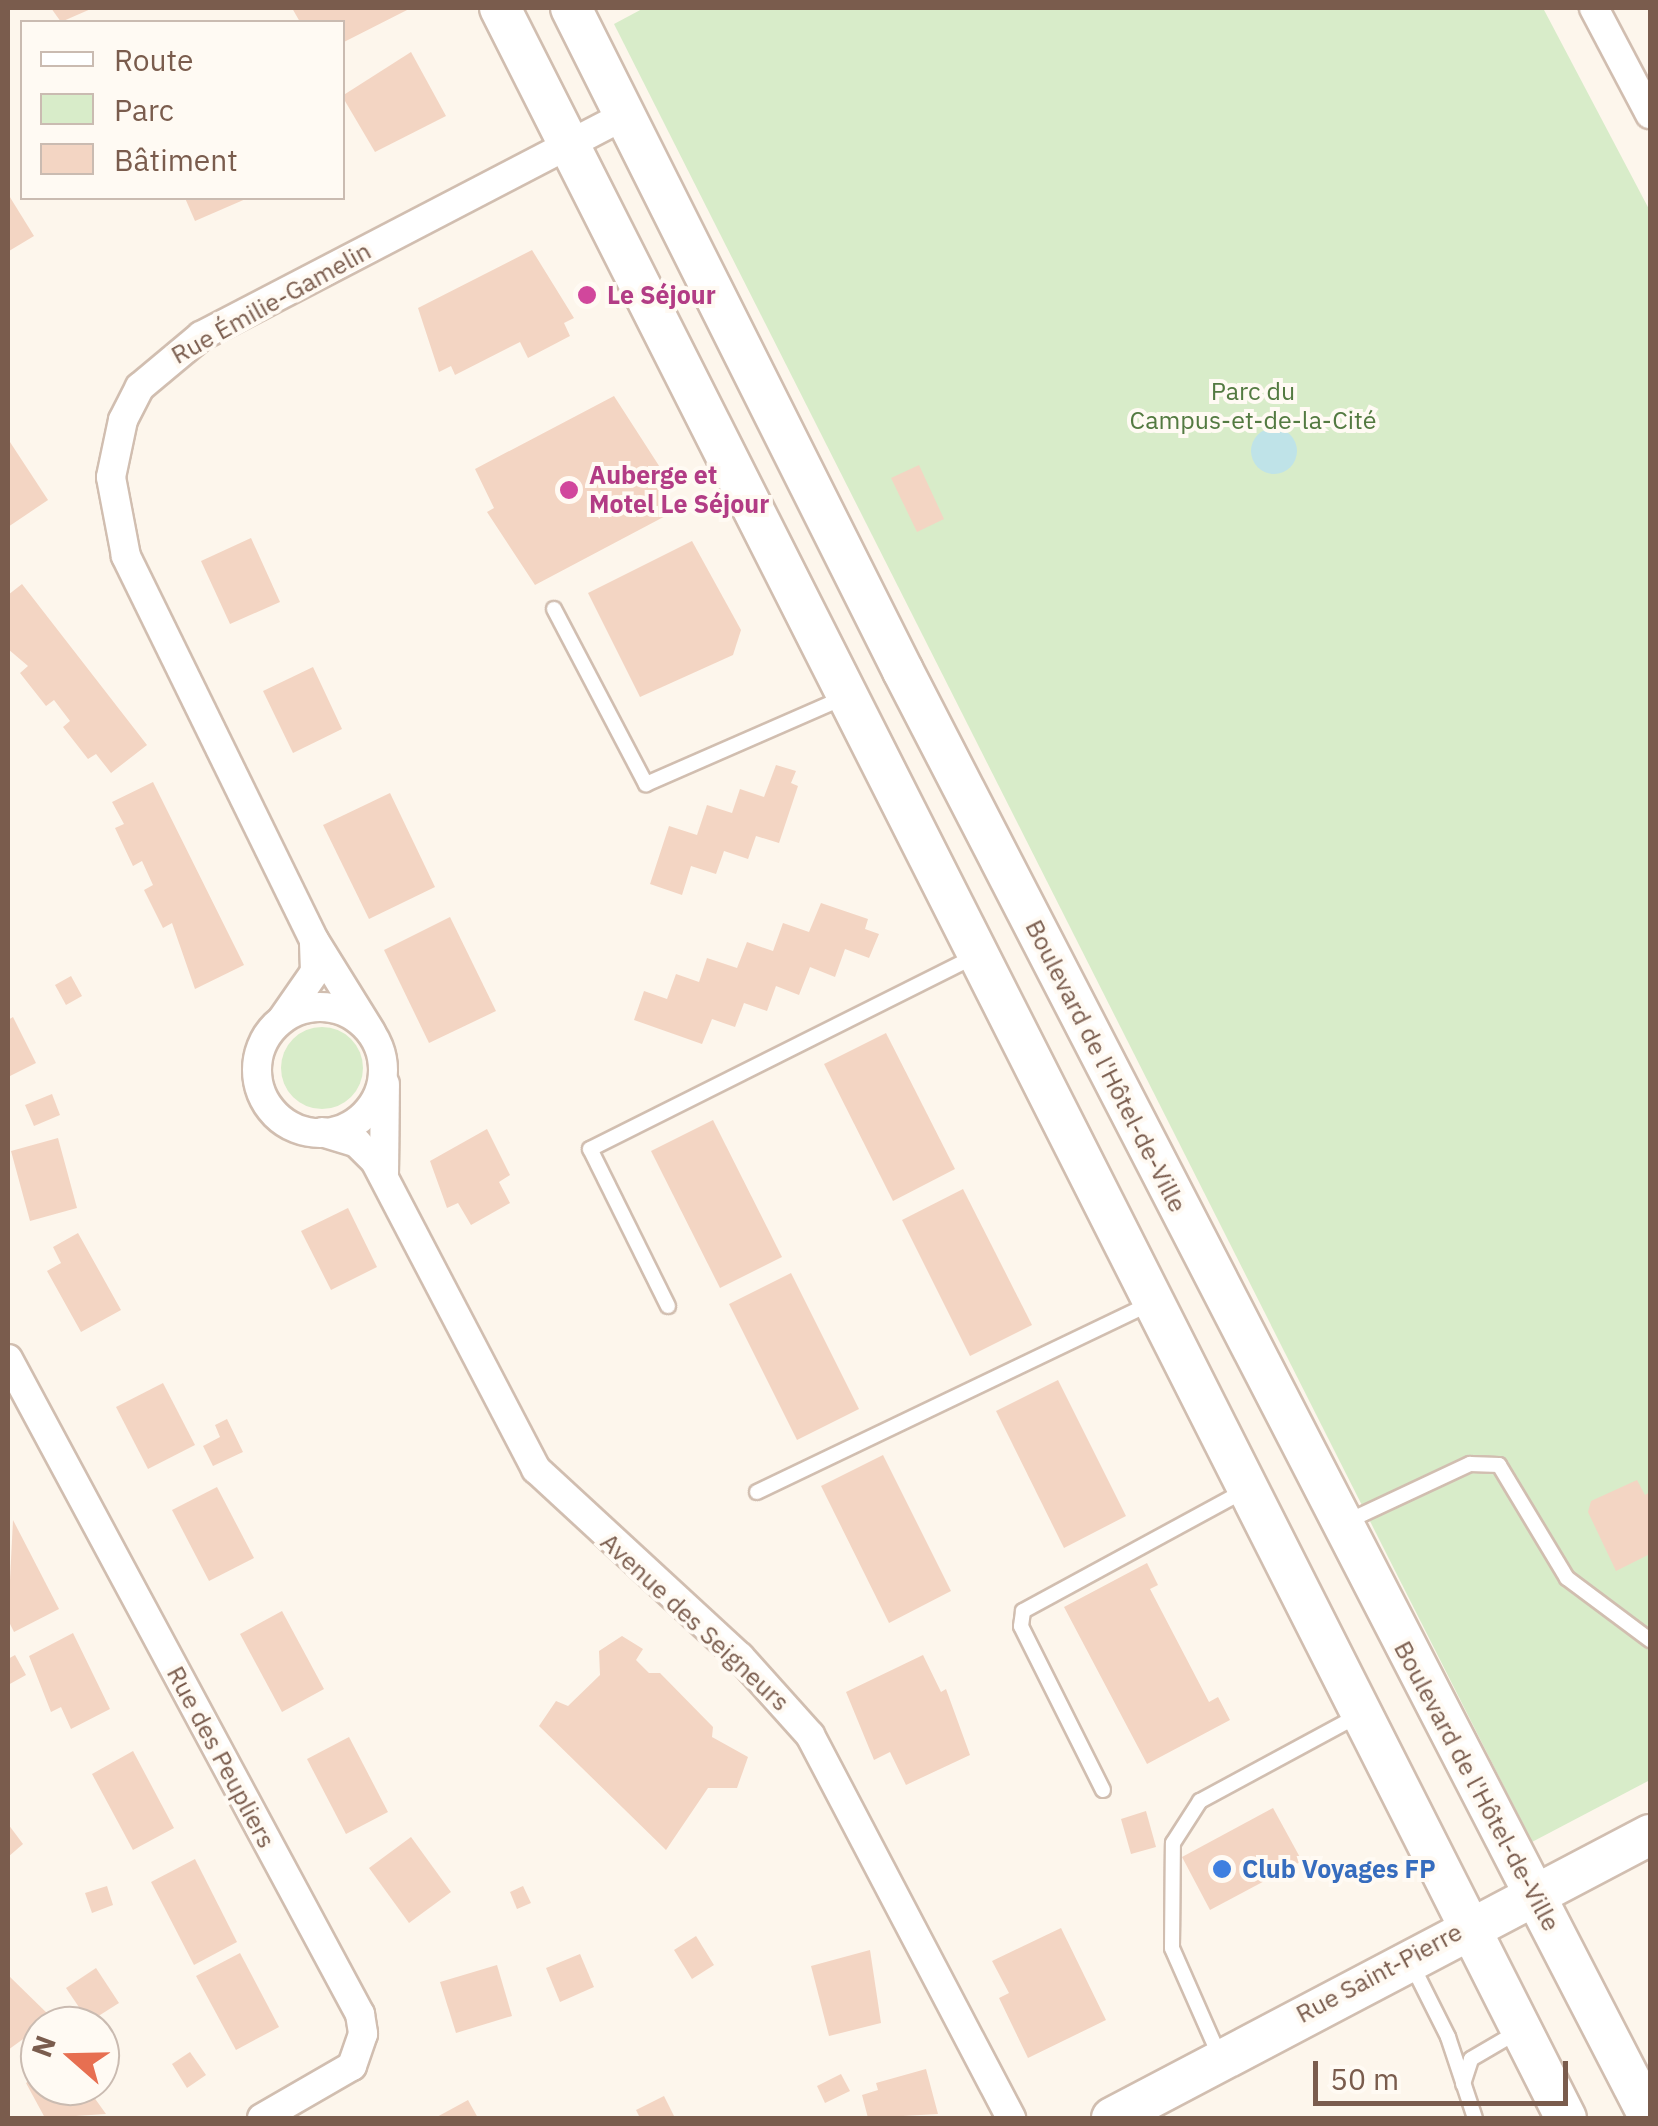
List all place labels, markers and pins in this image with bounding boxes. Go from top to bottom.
place label: Le Séjour [607,280,716,310]
marker: Le Séjour [576,284,598,306]
place label: Auberge et Motel Le Séjour [589,461,769,520]
marker: Auberge et Motel Le Séjour [558,479,580,501]
place label: Club Voyages FP [1242,1854,1436,1884]
marker: Club Voyages FP [1211,1858,1233,1880]

